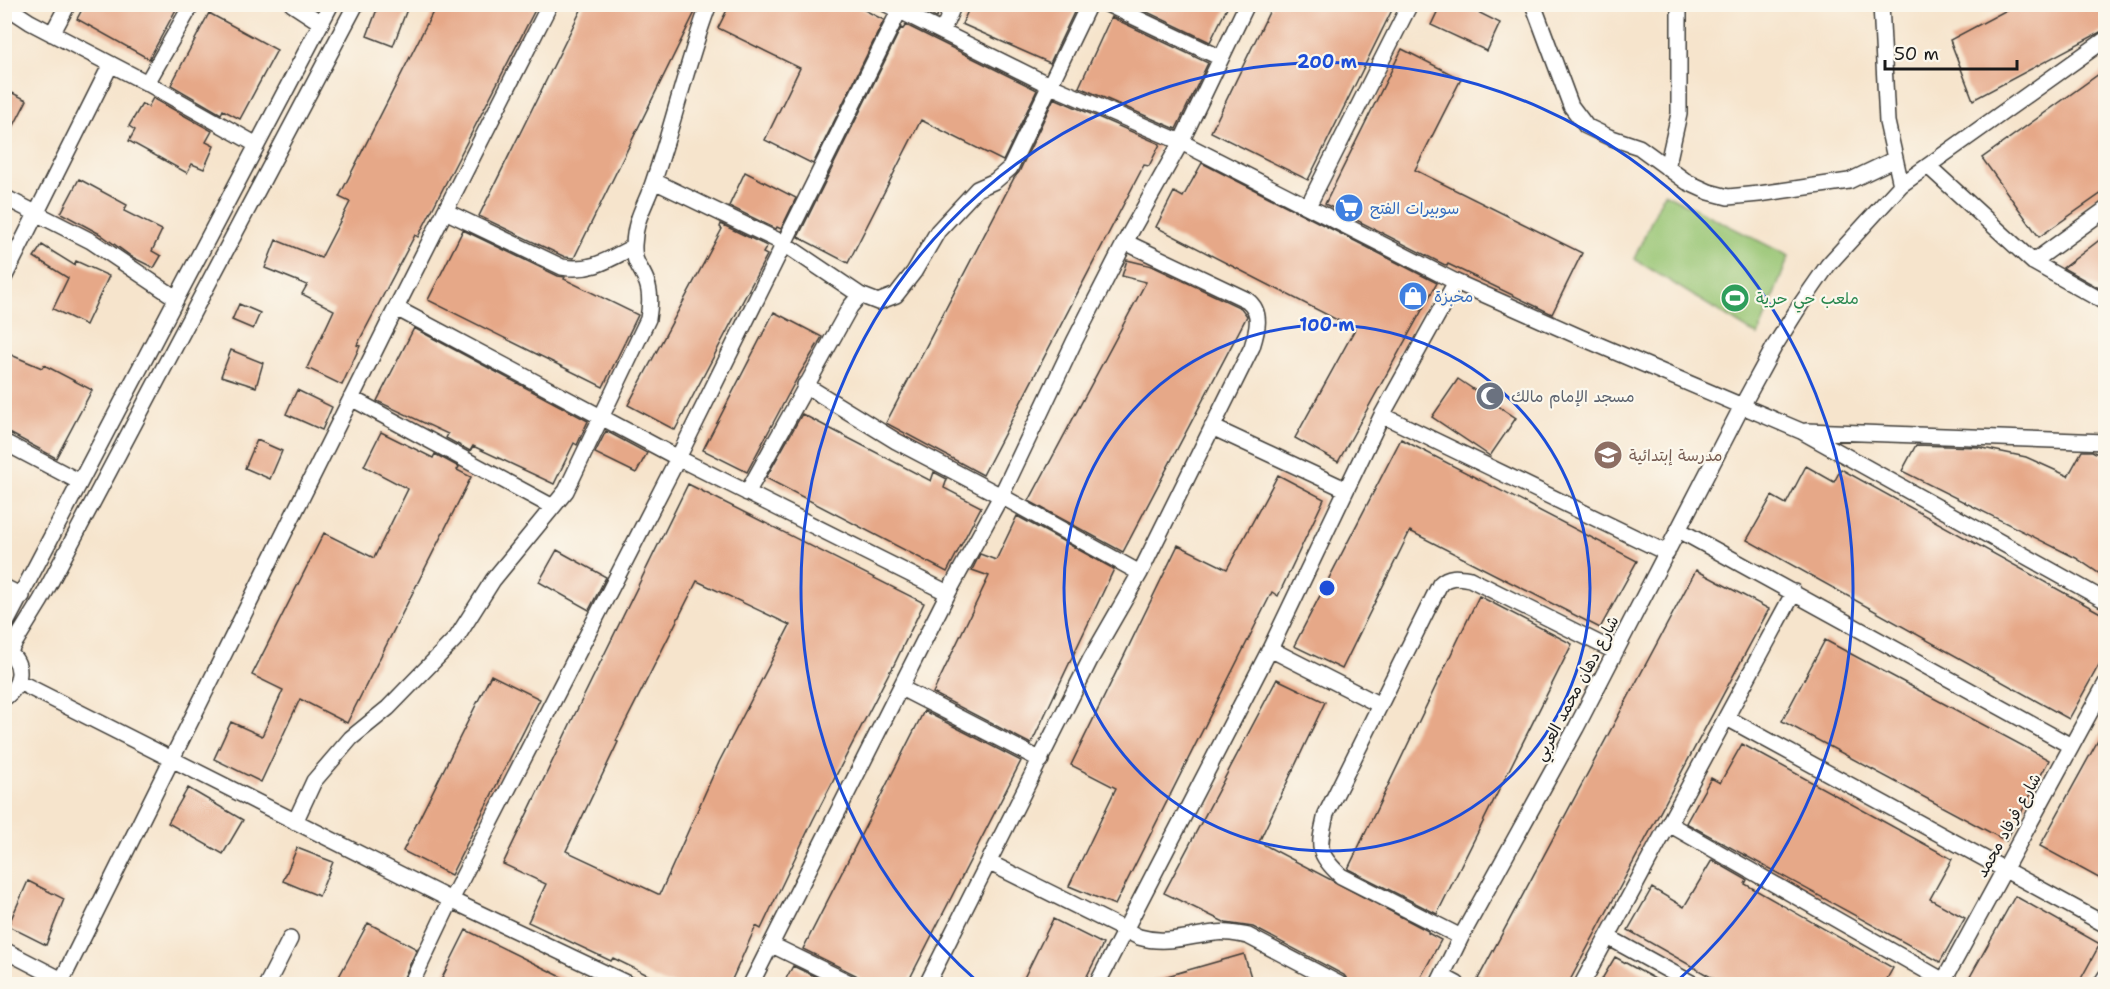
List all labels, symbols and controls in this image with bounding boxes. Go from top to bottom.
scale bar [1885,33,2017,71]
text: 50 m [1894,42,1939,66]
text: 200 m [1297,50,1358,74]
supermarket icon: سوبيرات الفتح [1333,192,1365,224]
place label: سوبيرات الفتح [1370,198,1459,219]
shop icon: مخبزة [1397,280,1429,312]
sports icon: ملعب حي حرية [1719,282,1751,314]
place label: مخبزة [1434,286,1473,307]
place label: ملعب حي حرية [1756,288,1859,313]
text: 100 m [1299,313,1355,337]
mosque icon: مسجد الإمام مالك [1474,380,1506,412]
place label: مسجد الإمام مالك [1511,386,1635,409]
school or university icon: مدرسة إبتدائية [1592,439,1624,471]
place label: مدرسة إبتدائية [1629,445,1723,466]
centre of rings [1317,578,1337,598]
street label: شارع دهان محمد العربي [1529,612,1627,766]
street label: شارع فرفاد محمد [1971,769,2047,882]

